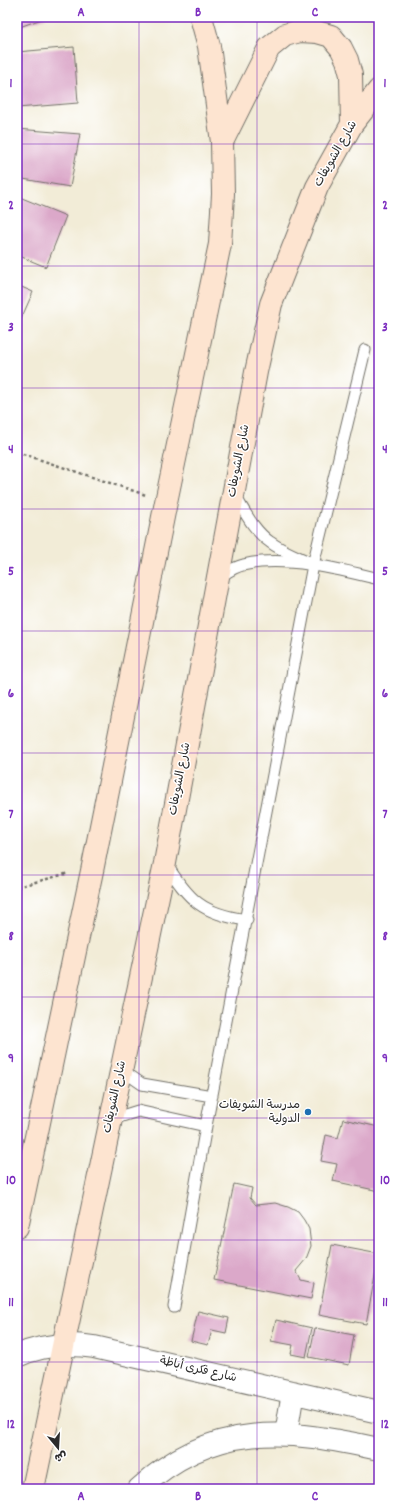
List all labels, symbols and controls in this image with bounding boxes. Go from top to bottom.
text: A [77,4,85,23]
text: B [195,4,201,23]
text: C [312,4,319,23]
text: 1 [10,75,13,94]
text: 1 [384,75,387,94]
street label: شارع الشويفات [310,118,362,190]
text: 2 [8,197,14,216]
text: 2 [382,197,388,216]
text: 3 [8,319,14,338]
text: 3 [382,319,388,338]
street label: شارع الشويفات [224,423,254,499]
text: 4 [8,441,14,460]
text: 4 [382,441,388,460]
text: 5 [8,563,14,582]
text: 5 [382,563,388,582]
text: 6 [8,685,15,704]
text: 6 [382,685,389,704]
street label: شارع الشويفات [165,741,195,817]
text: 7 [9,806,14,825]
text: 7 [383,806,388,825]
text: 8 [8,928,14,947]
text: 8 [382,928,388,947]
text: 9 [8,1050,14,1069]
text: 9 [382,1050,388,1069]
street label: شارع الشويفات [99,1059,131,1135]
place label: مدرسة الشويفات الدولية [219,1097,300,1128]
marker: مدرسة الشويفات الدولية [303,1107,313,1117]
text: 10 [6,1172,16,1191]
text: 10 [380,1172,390,1191]
text: 11 [8,1294,14,1313]
text: 11 [382,1294,388,1313]
street label: شارع فكرى أباظة [158,1353,238,1387]
text: 12 [7,1416,16,1435]
text: 12 [381,1416,390,1435]
north arrow [38,1428,78,1468]
text: ش [52,1446,69,1465]
text: A [77,1488,85,1506]
text: B [195,1488,201,1506]
text: C [312,1488,319,1506]

